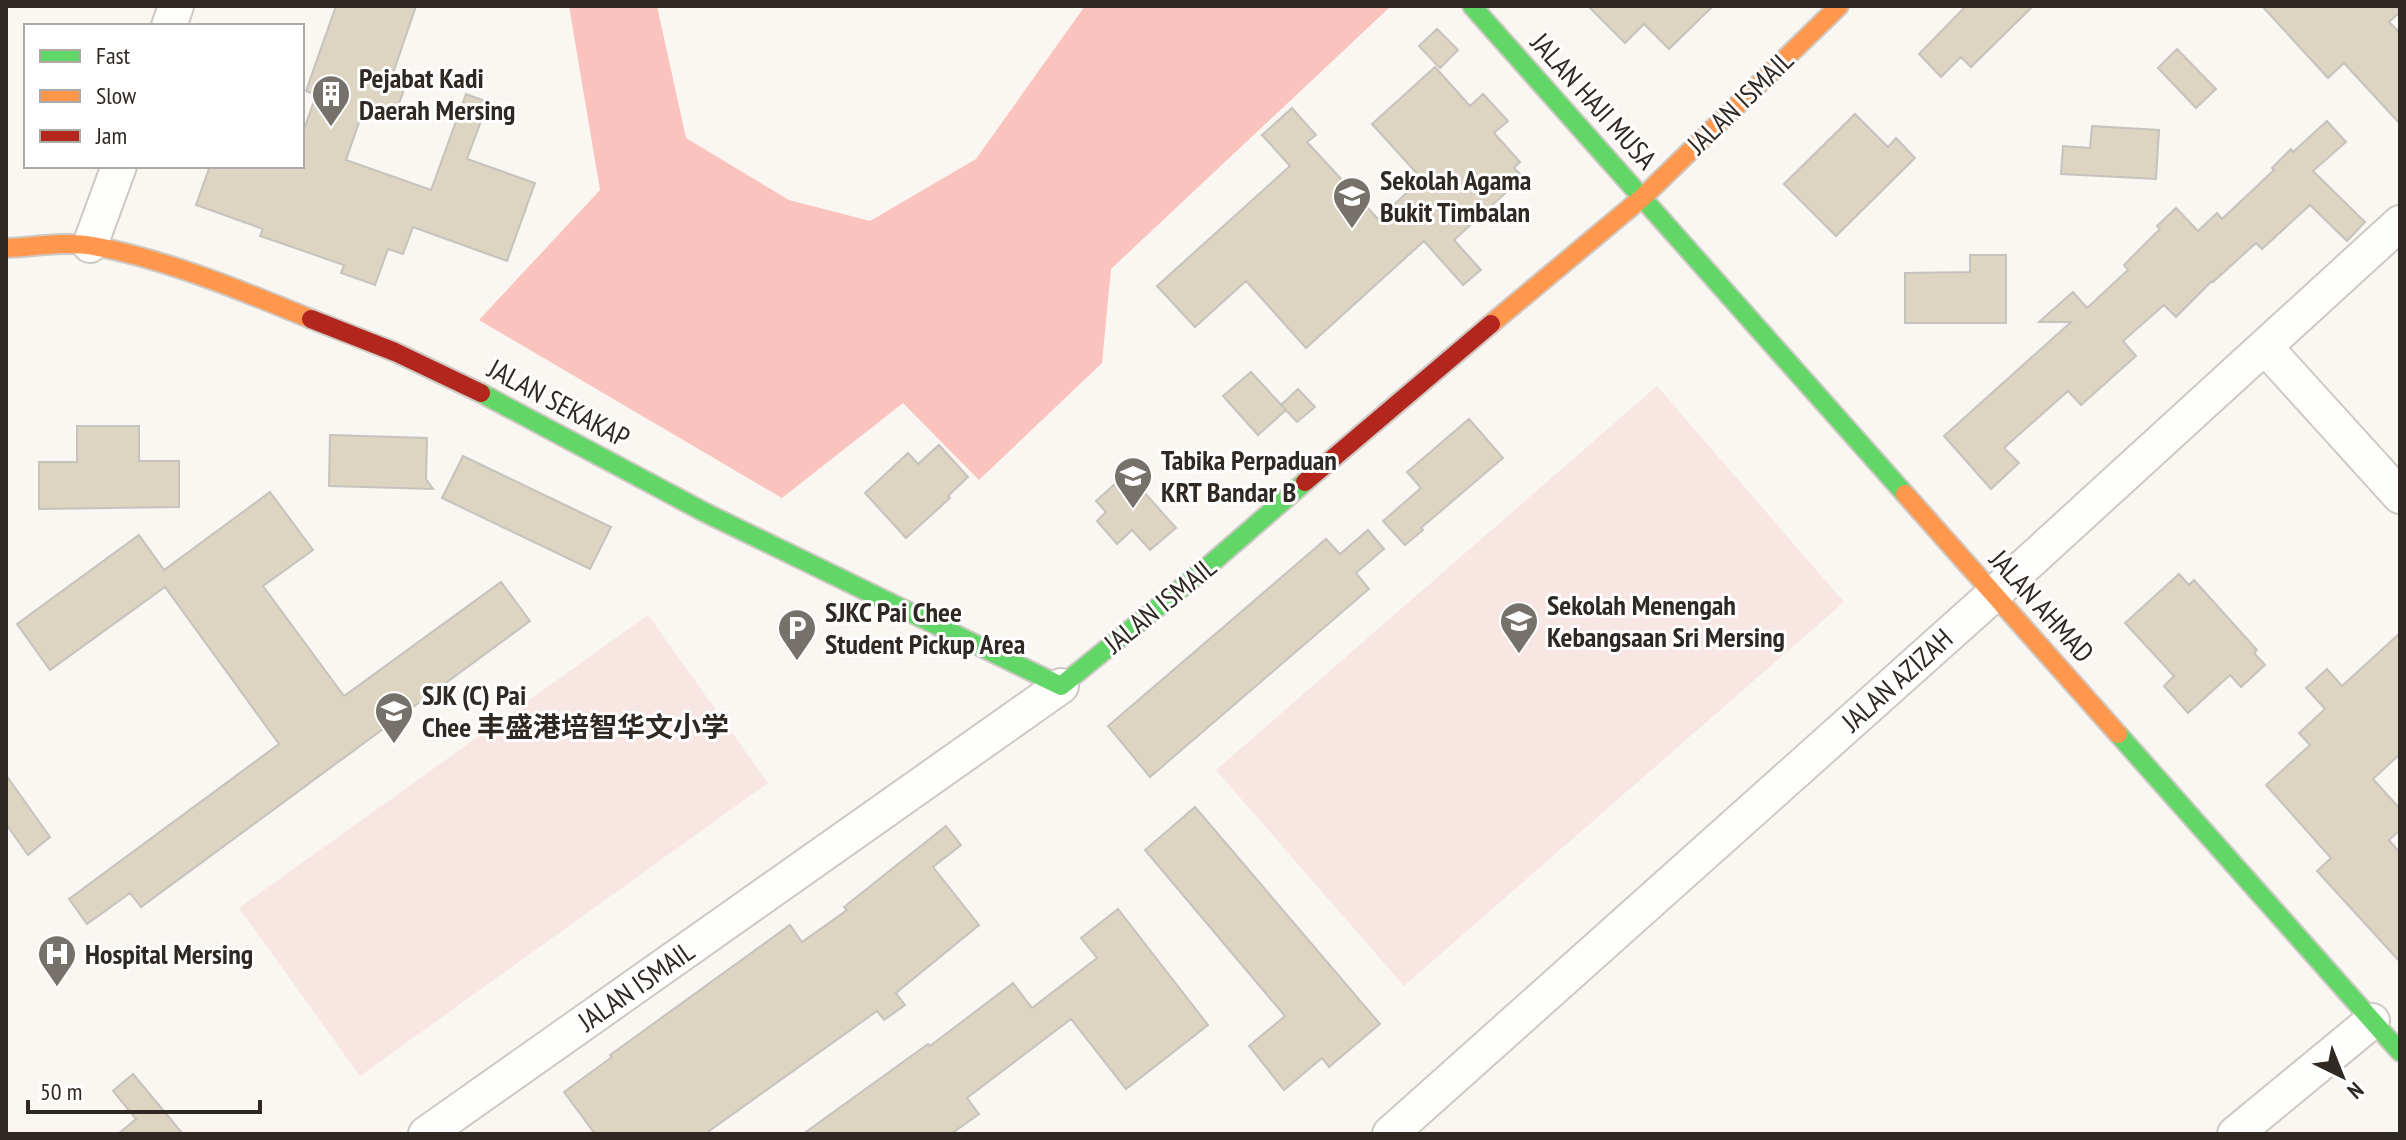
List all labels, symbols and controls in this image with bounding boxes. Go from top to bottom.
legend [24,24,304,168]
street label: JALAN HAJI MUSA [1523,24,1666,177]
text: Fast [96,40,131,71]
street label: JALAN ISMAIL [1678,42,1801,162]
place label: Pejabat Kadi Daerah Mersing [359,59,515,128]
building icon: Pejabat Kadi Daerah Mersing [310,73,352,128]
text: Slow [96,80,137,111]
text: Jam [95,120,127,151]
place label: Sekolah Agama Bukit Timbalan [1380,161,1531,230]
school or university icon: Sekolah Agama Bukit Timbalan [1331,175,1373,230]
street label: JALAN SEKAKAP [481,349,637,455]
place label: Tabika Perpaduan KRT Bandar B [1161,441,1337,510]
school or university icon: Tabika Perpaduan KRT Bandar B [1112,455,1154,510]
street label: JALAN AHMAD [1981,541,2103,670]
street label: JALAN ISMAIL [1095,548,1224,662]
place label: Sekolah Menengah Kebangsaan Sri Mersing [1547,586,1785,655]
place label: SJKC Pai Chee Student Pickup Area [825,593,1025,662]
school or university icon: Sekolah Menengah Kebangsaan Sri Mersing [1498,600,1540,655]
parking icon: SJKC Pai Chee Student Pickup Area [776,607,818,662]
street label: JALAN AZIZAH [1833,620,1960,740]
place label: SJK (C) Pai Chee 丰盛港培智华文小学 [422,676,729,745]
school or university icon: SJK (C) Pai Chee 丰盛港培智华文小学 [373,690,415,745]
street label: JALAN ISMAIL [569,932,701,1040]
hospital icon: Hospital Mersing [36,933,78,988]
place label: Hospital Mersing [85,935,253,972]
north arrow [2302,1036,2382,1116]
scale bar [28,1064,260,1114]
text: 50 m [40,1076,82,1107]
text: N [2342,1076,2370,1105]

